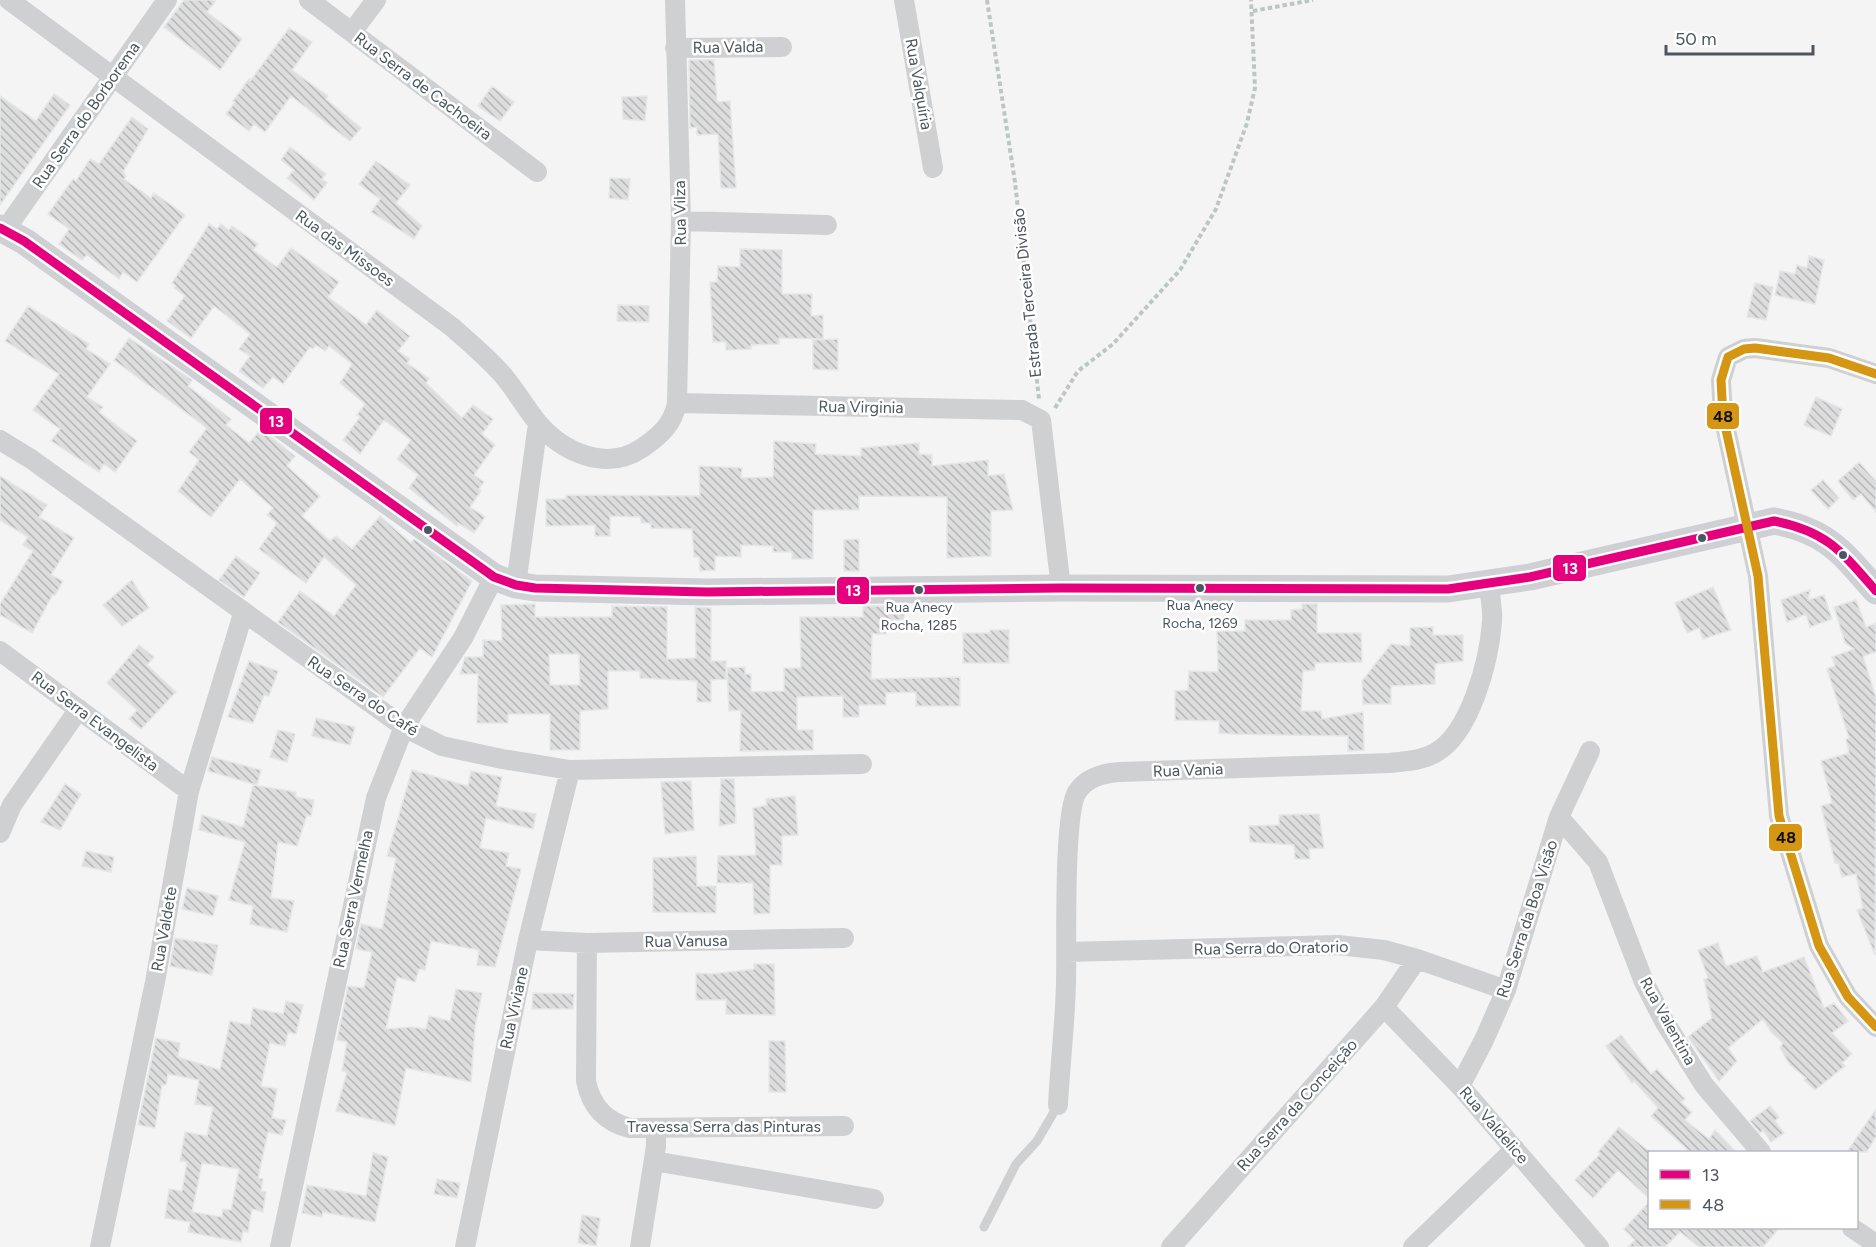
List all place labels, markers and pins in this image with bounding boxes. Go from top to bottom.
unlabelled marker [422,524,434,536]
unlabelled marker [1696,532,1708,544]
unlabelled marker [1837,549,1849,561]
marker: Rua Anecy Rocha, 1269 [1194,582,1206,594]
marker: Rua Anecy Rocha, 1285 [913,584,925,596]
place label: Rua Anecy Rocha, 1269 [1162,597,1238,632]
place label: Rua Anecy Rocha, 1285 [881,599,957,634]

